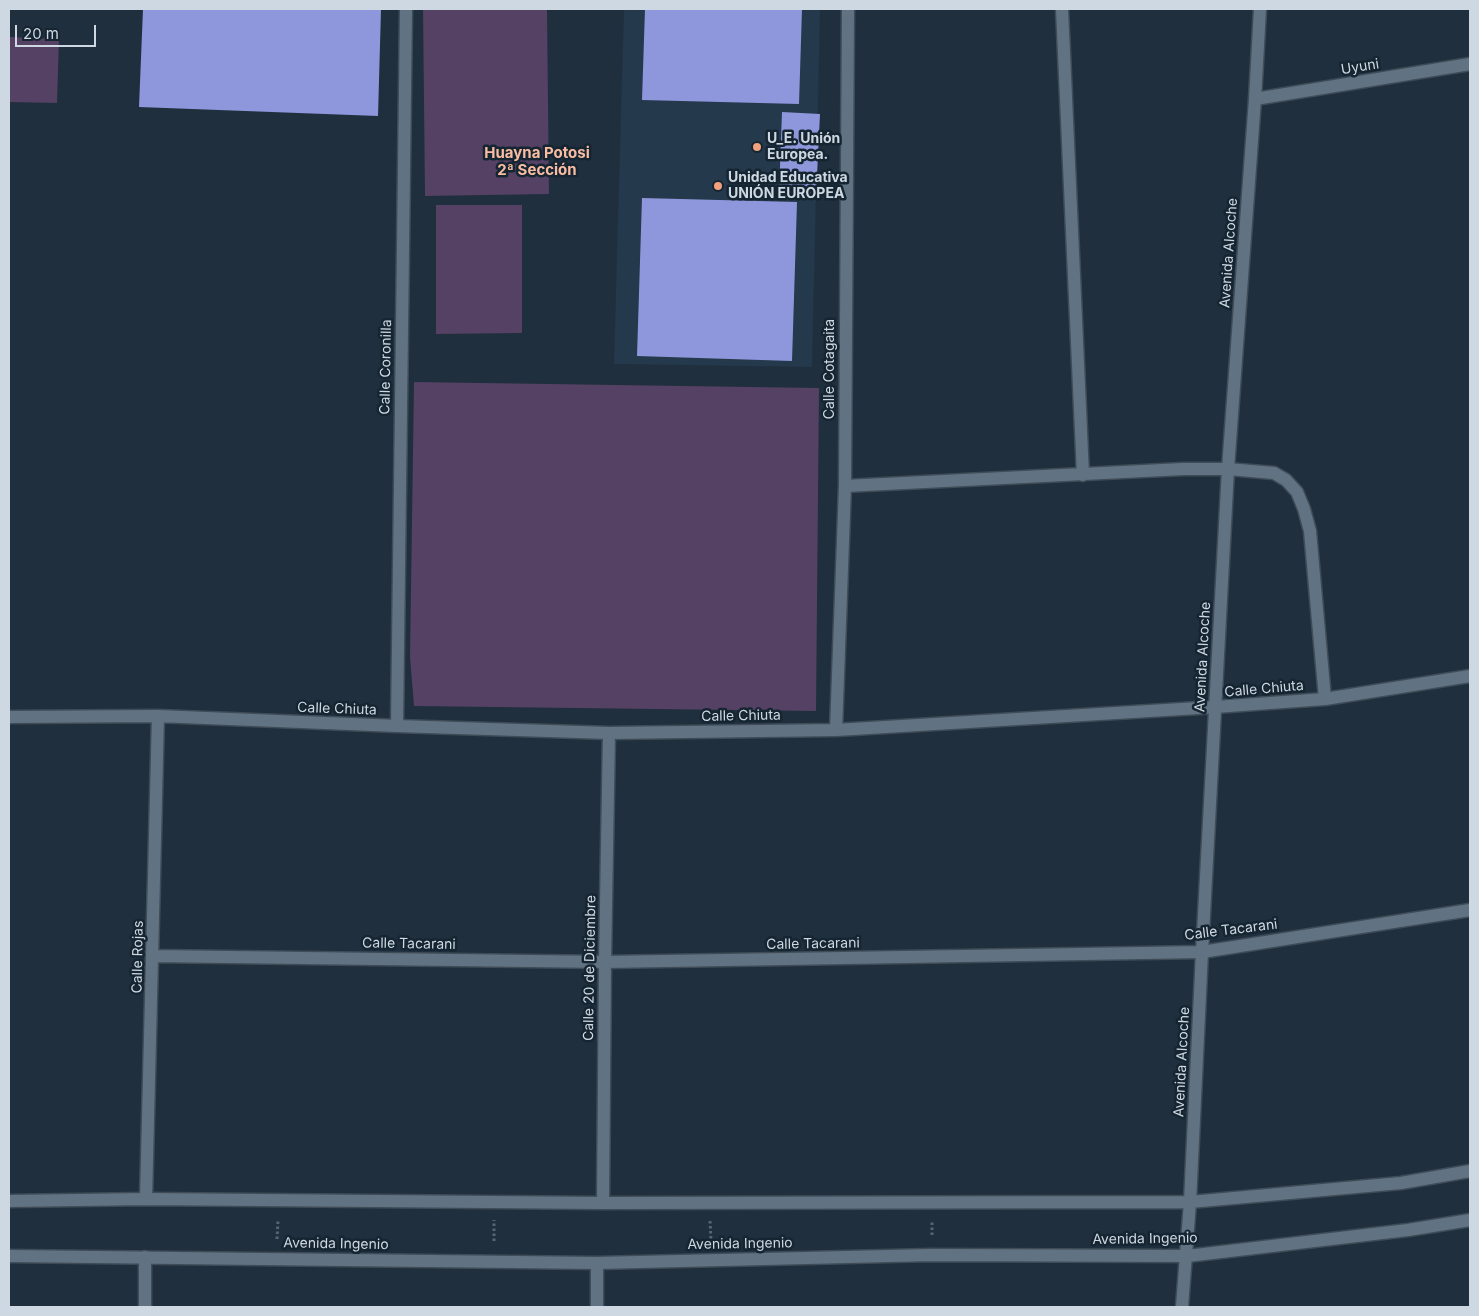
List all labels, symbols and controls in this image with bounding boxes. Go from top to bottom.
scale bar [18,15,99,47]
text: 20 m [23,24,59,43]
street label: Uyuni [1340,56,1380,78]
place label: U_E. Unión Europea. [767,131,840,164]
marker: U_E. Unión Europea. [751,141,763,153]
district label: Huayna Potosi 2ª Sección [484,144,590,179]
place label: Unidad Educativa UNIÓN EUROPEA [728,170,848,202]
marker: Unidad Educativa UNIÓN EUROPEA [712,180,724,192]
street label: Avenida Alcoche [1217,197,1241,309]
street label: Calle Coronilla [377,319,395,415]
street label: Calle Cotagaita [822,319,838,419]
street label: Avenida Alcoche [1192,601,1214,713]
street label: Calle Chiuta [1224,677,1304,701]
street label: Calle Chiuta [297,699,377,719]
street label: Calle Chiuta [701,707,781,725]
street label: Calle 20 de Diciembre [580,895,600,1041]
street label: Calle Tacarani [1184,916,1278,944]
street label: Calle Rojas [129,920,147,994]
street label: Calle Tacarani [362,935,456,953]
street label: Calle Tacarani [766,935,860,953]
street label: Avenida Alcoche [1171,1006,1193,1118]
street label: Avenida Ingenio [1092,1230,1198,1248]
street label: Avenida Ingenio [283,1235,389,1253]
street label: Avenida Ingenio [687,1235,793,1253]

